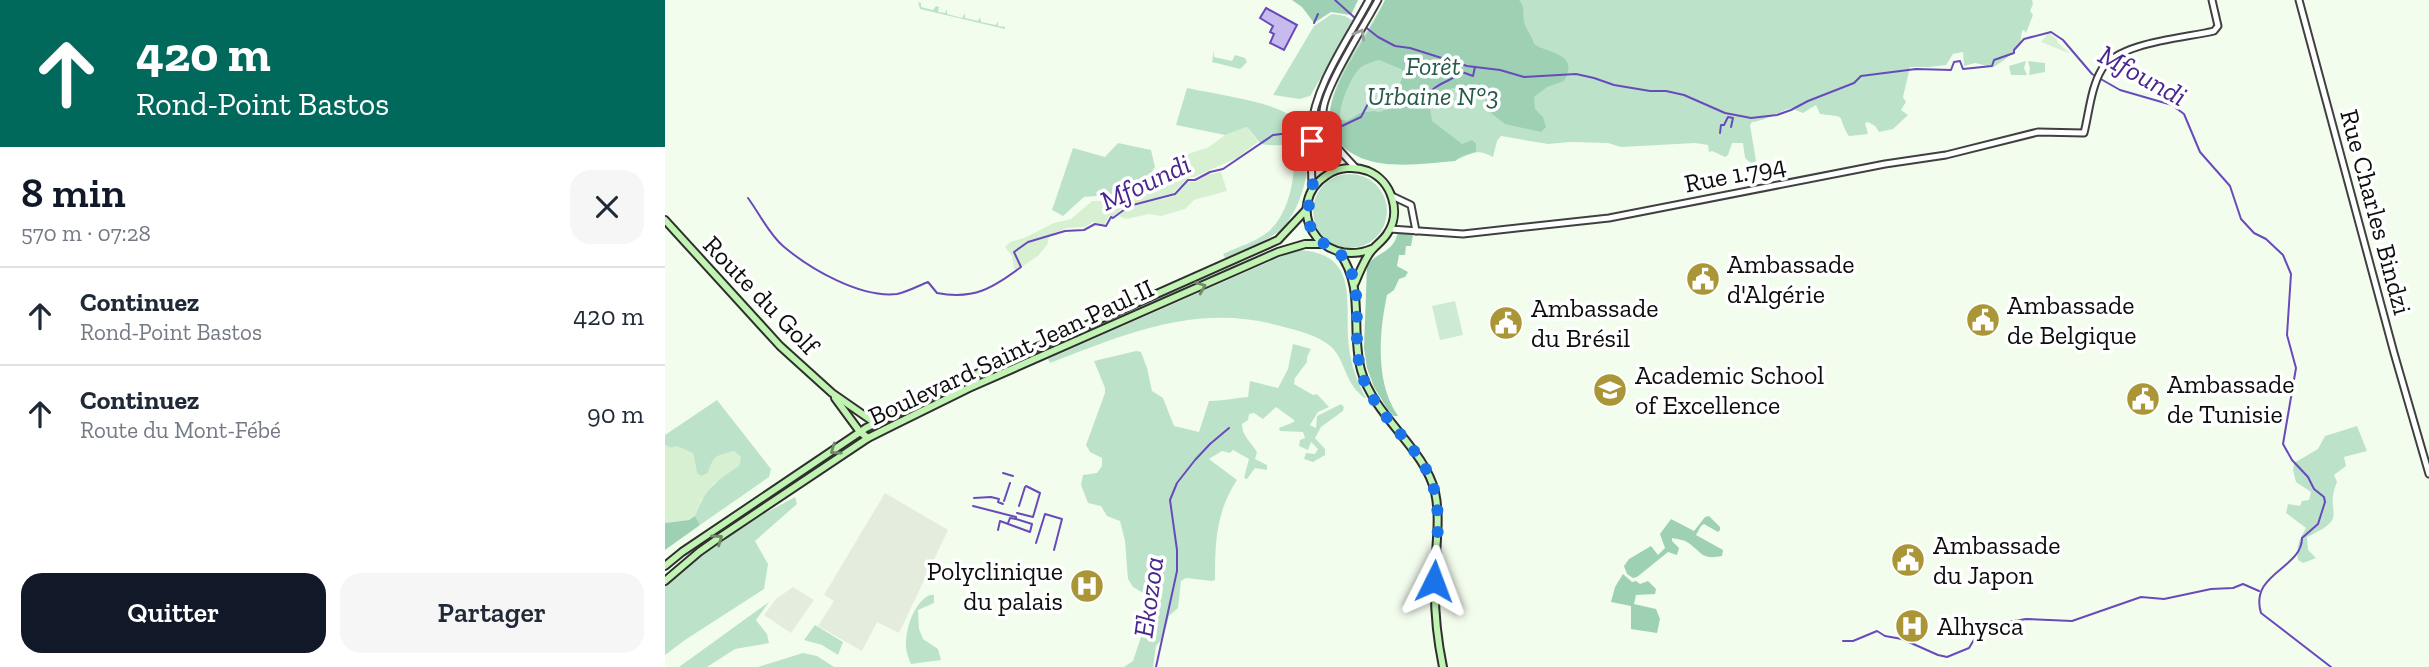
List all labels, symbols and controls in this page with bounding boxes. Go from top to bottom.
text: 420 m [136,25,271,84]
icon: ahead [21,28,112,119]
one-way arrow [1352,28,1365,41]
water label: Mfoundi [2093,38,2193,113]
park label: Forêt Urbaine N°3 [1367,50,1499,112]
text: Rond-Point Bastos [136,85,389,123]
street label: Rue Charles Bindzi [2333,106,2419,318]
pin [1282,111,1342,171]
icon: arrive [1293,122,1331,160]
water label: Mfoundi [1095,147,1196,218]
street label: Rue 1.794 [1681,148,1789,200]
text: 8 min [21,167,126,218]
button: close [570,170,644,244]
text: 570 m · 07:28 [21,219,151,247]
street label: Route du Golf [696,229,827,362]
place label: Ambassade d'Algérie [1727,248,1855,310]
public building icon: Ambassade d'Algérie [1684,260,1722,298]
street label: Boulevard Saint Jean Paul II [863,272,1159,432]
one-way arrow [1194,282,1206,296]
text: Continuez [80,286,199,318]
place label: Ambassade de Belgique [2007,289,2136,351]
place label: Ambassade du Brésil [1531,292,1659,354]
icon: ahead [21,297,59,335]
text: 420 m [573,300,644,332]
public building icon: Ambassade de Belgique [1964,301,2002,339]
public building icon: Ambassade du Brésil [1487,304,1525,342]
text: Rond-Point Bastos [80,318,262,346]
place label: Academic School of Excellence [1635,359,1824,421]
place label: Ambassade de Tunisie [2167,368,2295,430]
school or university icon: Academic School of Excellence [1591,371,1629,409]
public building icon: Ambassade de Tunisie [2124,380,2162,418]
text: Continuez [80,384,199,416]
icon: ahead [21,395,59,433]
text: 90 m [587,398,644,430]
text: Route du Mont-Fébé [80,416,281,444]
one-way arrow [830,442,843,454]
place label: Ambassade du Japon [1933,529,2061,591]
one-way arrow [710,535,723,547]
public building icon: Ambassade du Japon [1889,541,1927,579]
position arrow [1397,544,1471,618]
water label: Ekozoa [1126,554,1171,640]
place label: Polyclinique du palais [927,555,1063,617]
hospital icon: Polyclinique du palais [1068,567,1106,605]
button: Quitter [21,573,326,653]
button: Partager [340,573,644,653]
hospital icon: Alhysca [1893,607,1931,645]
place label: Alhysca [1937,610,2024,642]

